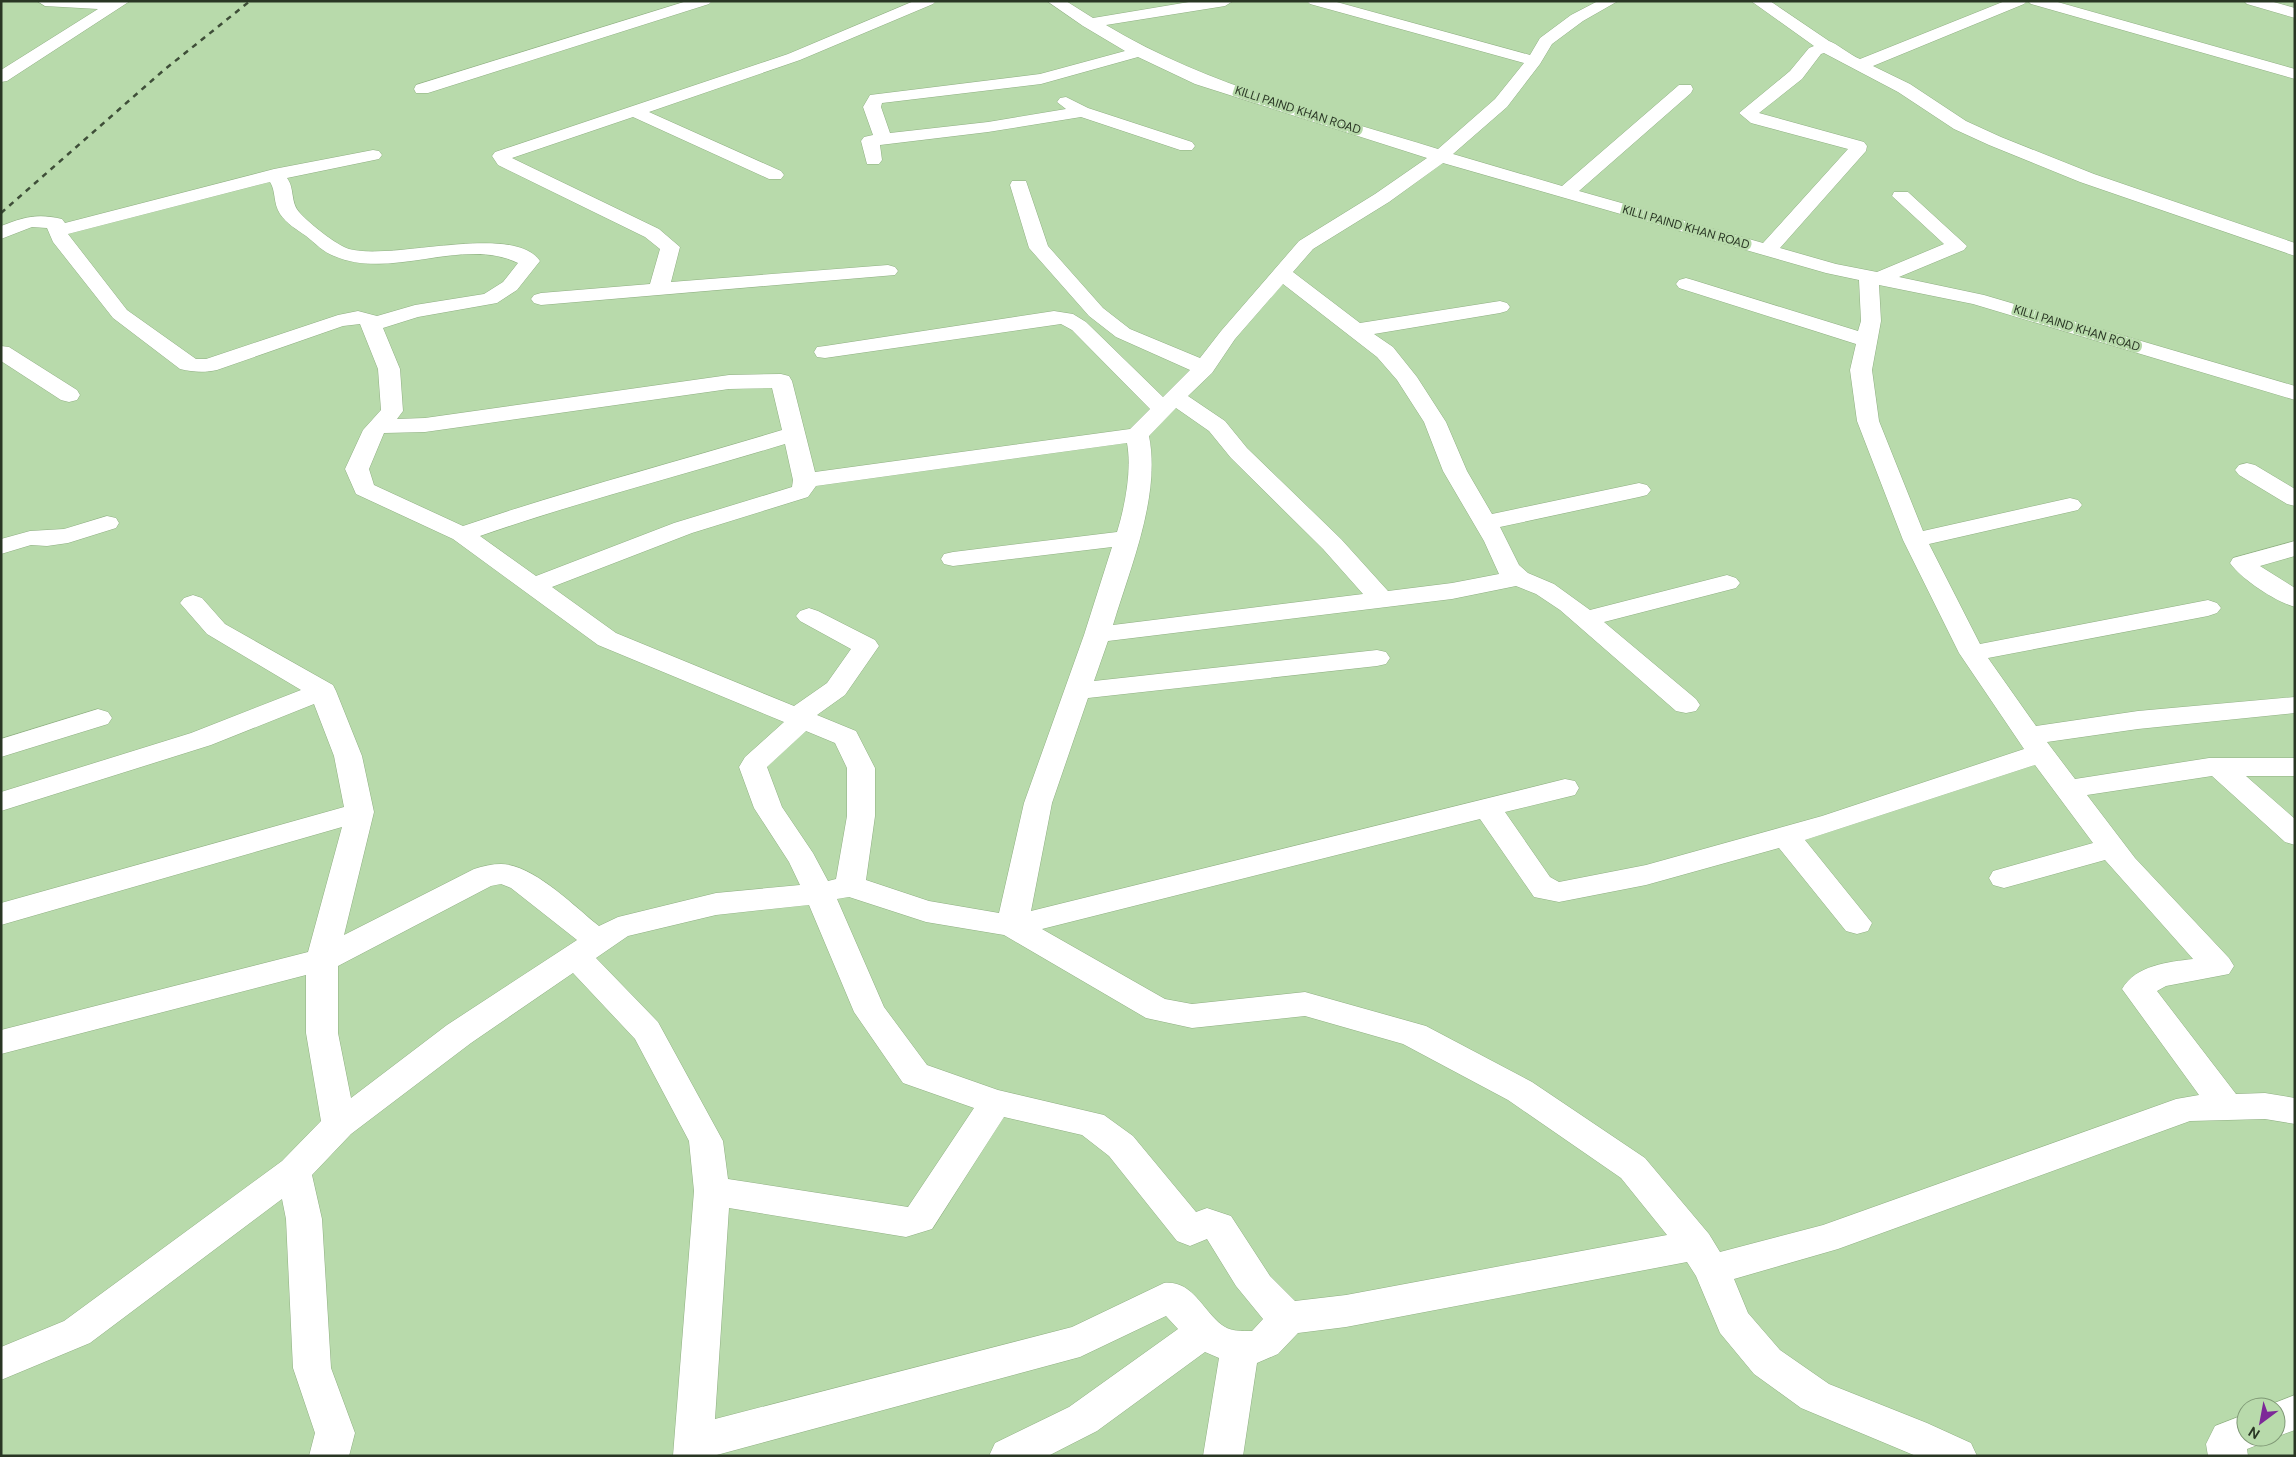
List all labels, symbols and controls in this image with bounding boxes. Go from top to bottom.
street label: KILLI PAIND KHAN ROAD [1233,82,1363,138]
street label: KILLI PAIND KHAN ROAD [1621,201,1751,253]
street label: KILLI PAIND KHAN ROAD [2012,301,2142,355]
north arrow [2236,1397,2286,1447]
text: N [2245,1423,2263,1443]

